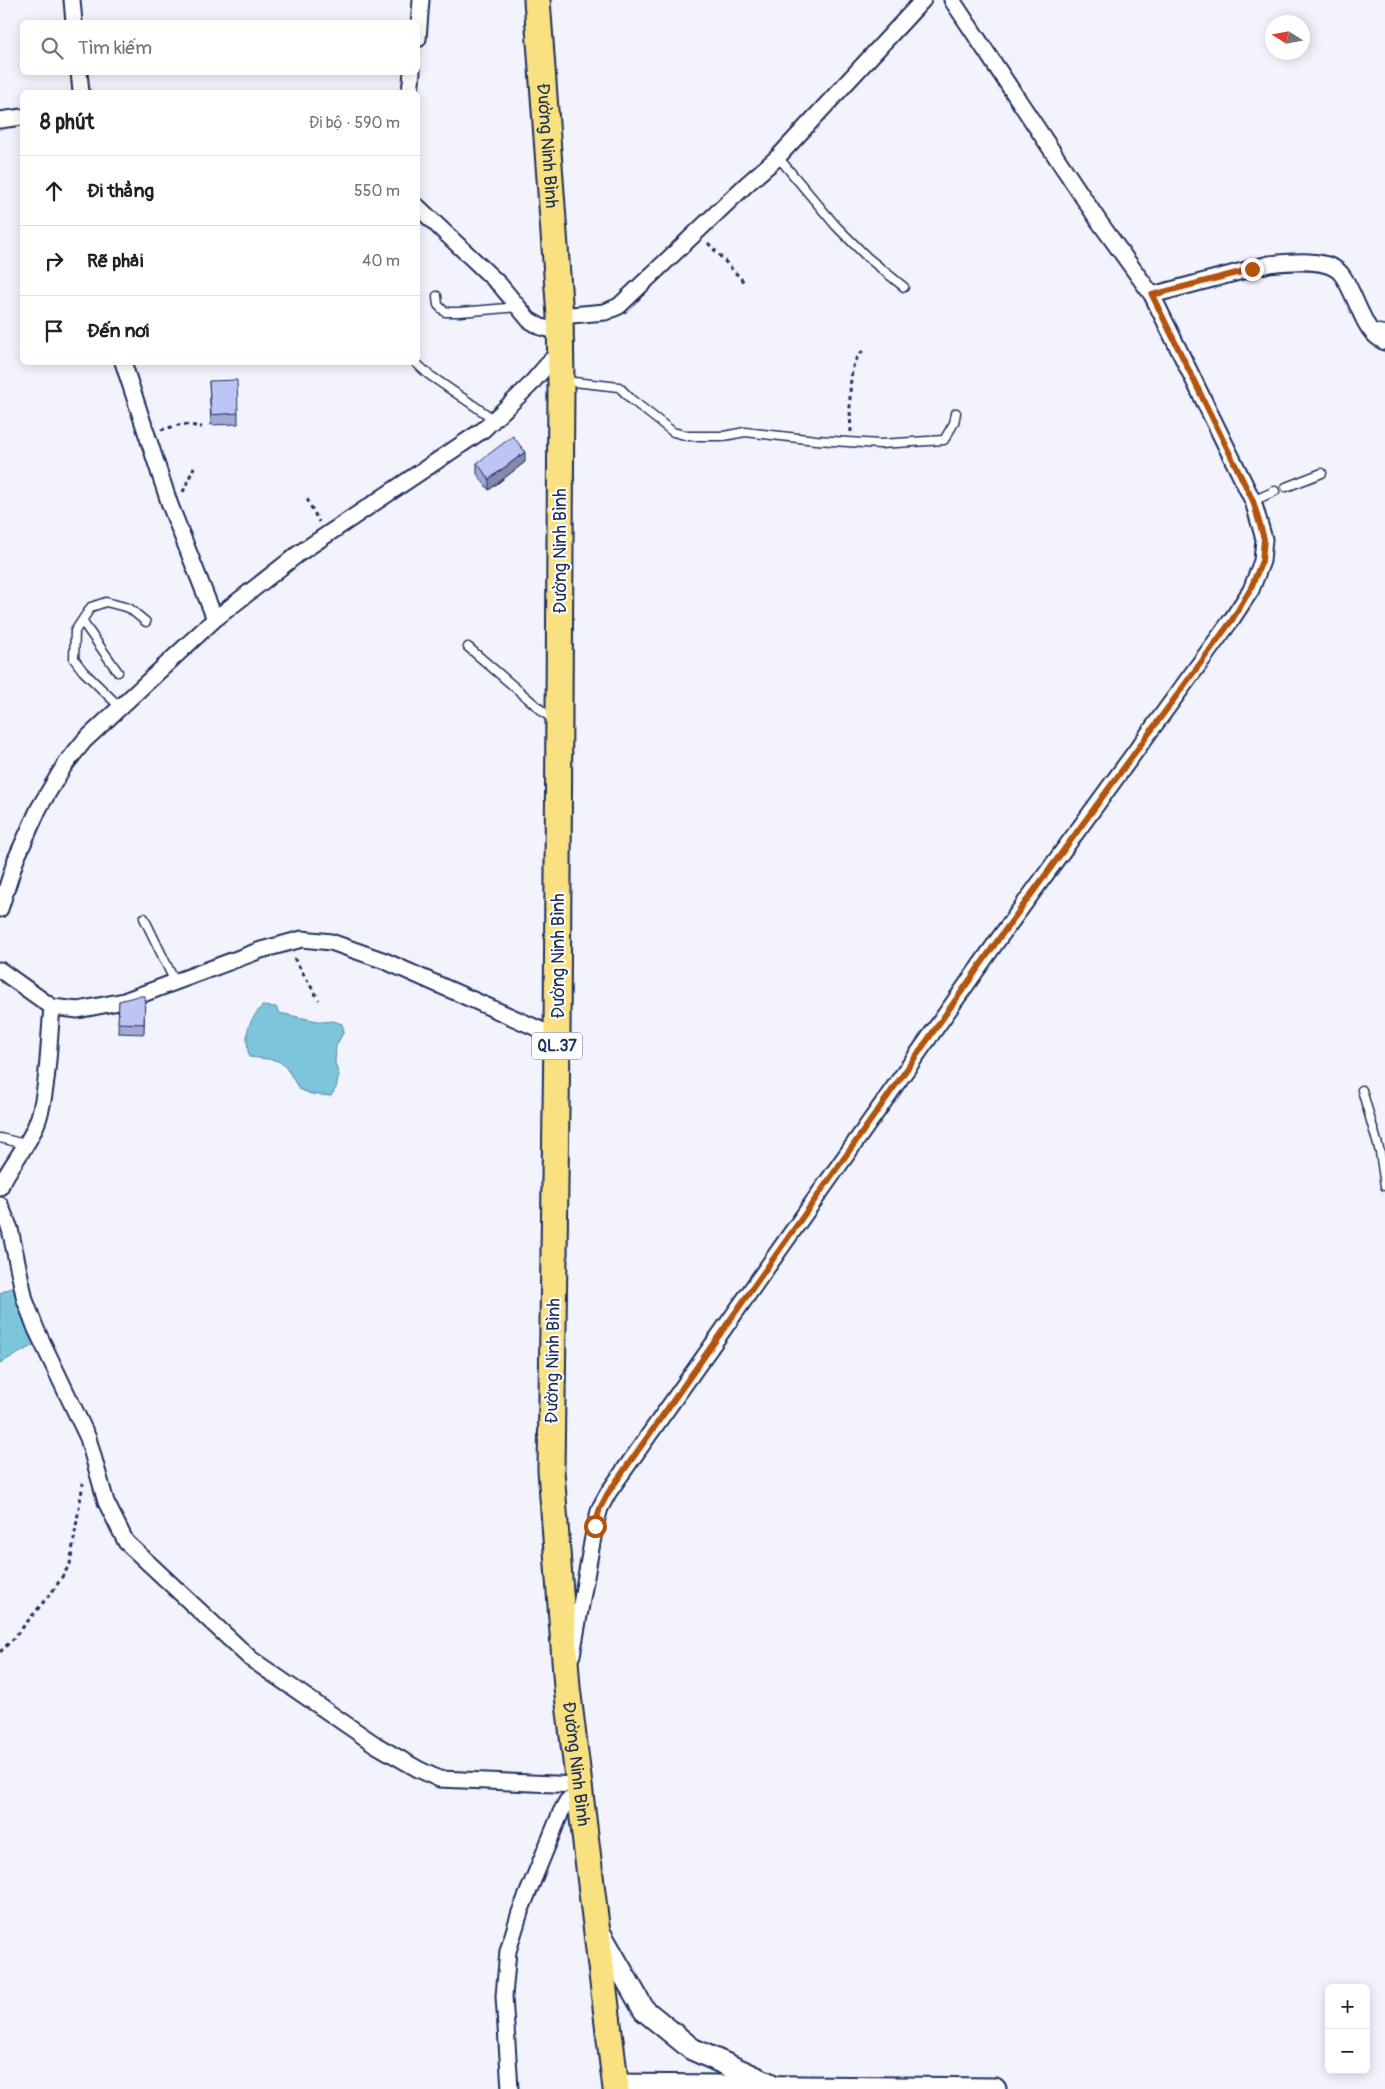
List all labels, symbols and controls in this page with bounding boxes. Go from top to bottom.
north arrow [1265,15,1310,60]
search box [20,20,420,75]
icon: search [38,34,66,62]
text: Tìm kiếm [78,36,152,60]
street label: Đường Ninh Bình [532,82,564,209]
text: 8 phút [40,109,94,136]
text: Đi bộ · 590 m [309,113,400,133]
icon: ahead [40,177,68,205]
text: Đi thẳng [87,179,154,203]
text: 550 m [354,181,400,201]
icon: right [40,247,68,275]
text: Rẽ phải [87,249,143,273]
text: 40 m [362,251,400,271]
route end [1241,258,1264,281]
icon: arrive [40,317,68,345]
text: Đến nơi [87,319,149,343]
street label: Đường Ninh Bình [549,488,572,614]
street label: Đường Ninh Bình [547,893,570,1019]
road number: QL.37 [532,1032,582,1060]
street label: Đường Ninh Bình [540,1298,566,1424]
route start [584,1515,607,1538]
street label: Đường Ninh Bình [557,1700,595,1828]
map controls [1325,1984,1370,2074]
button: + [1325,1984,1370,2029]
button: − [1325,2029,1370,2074]

